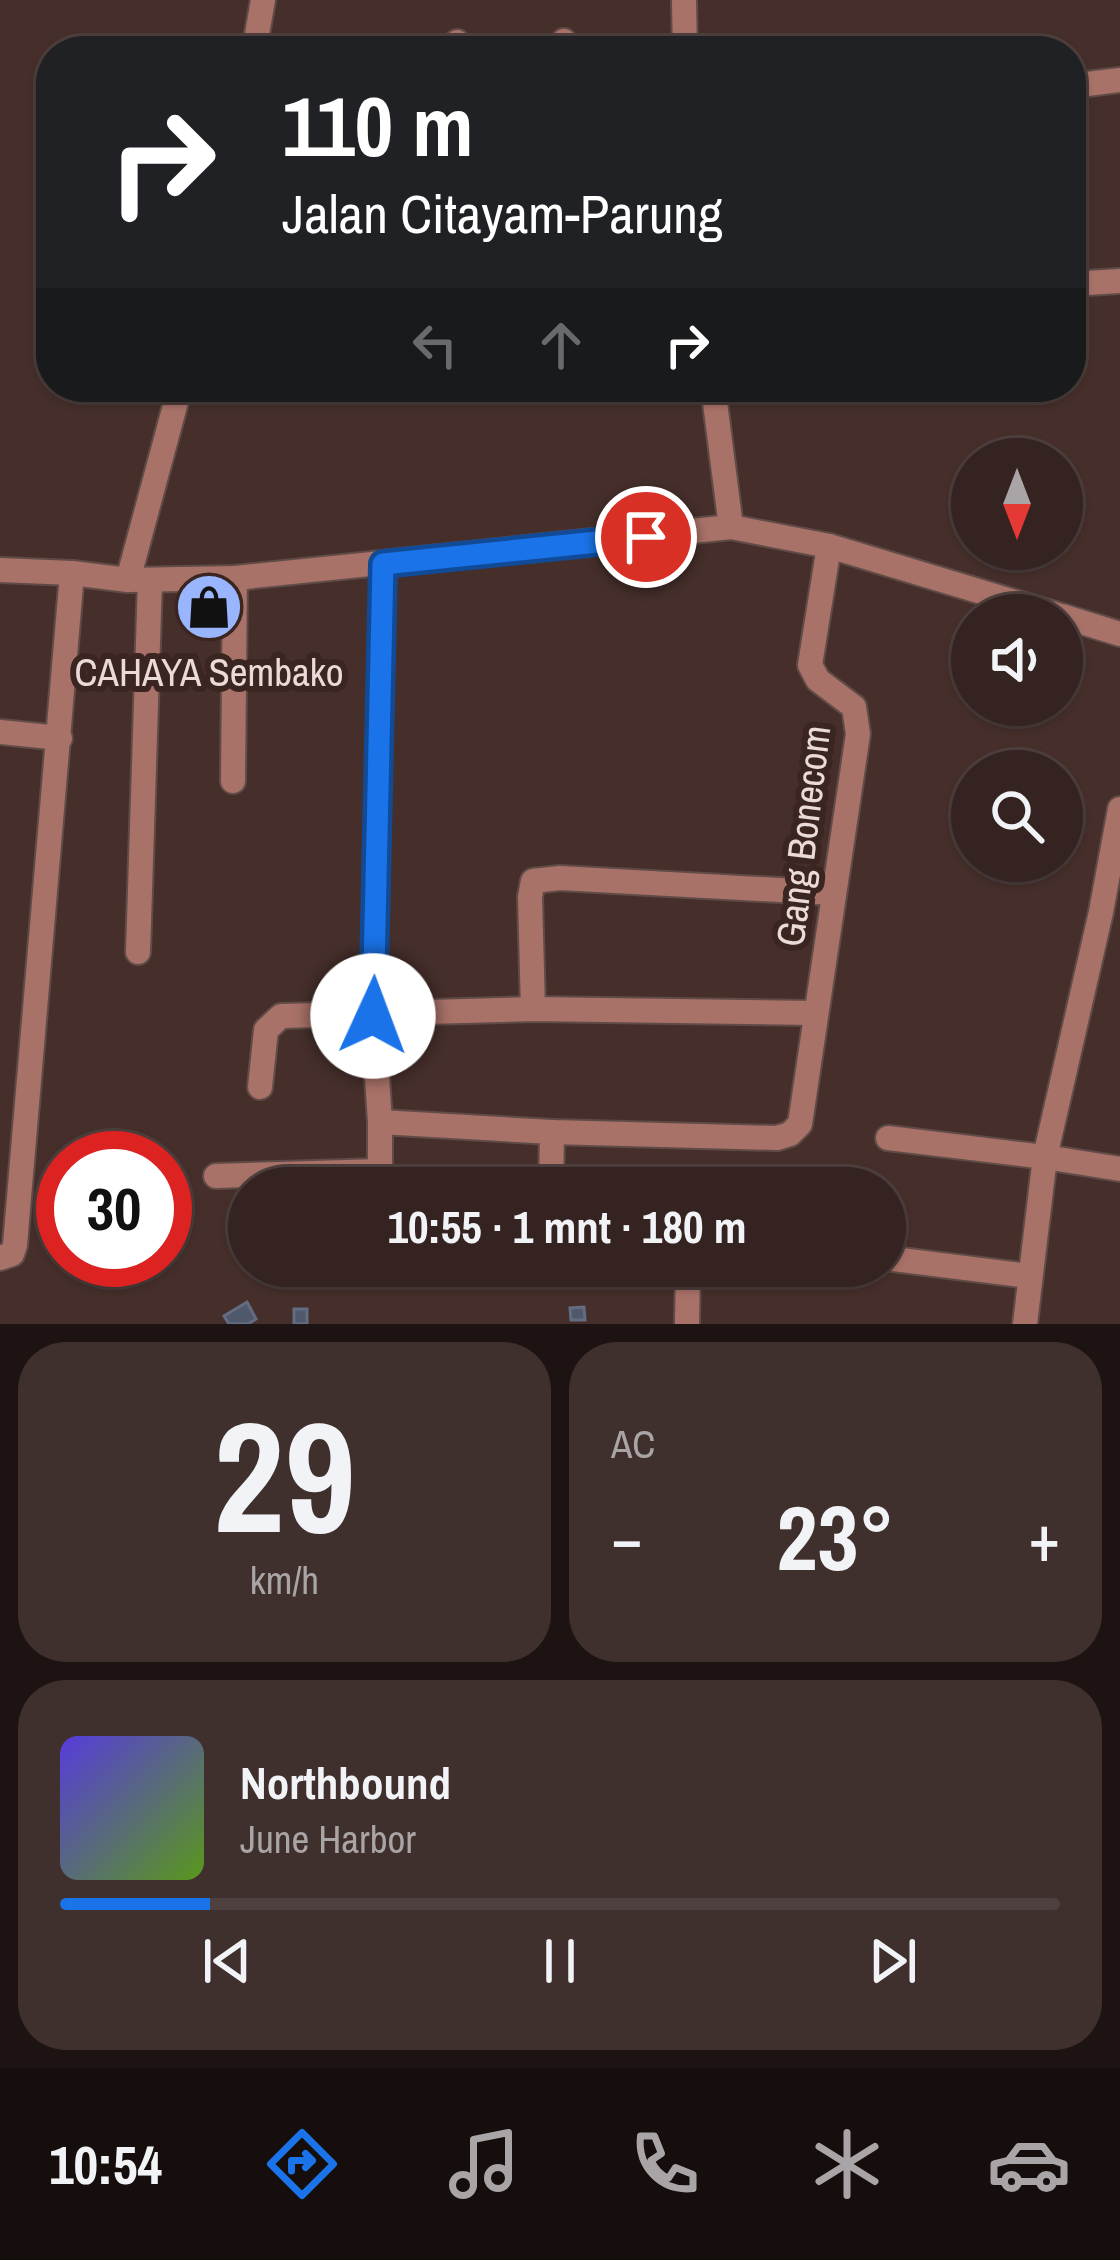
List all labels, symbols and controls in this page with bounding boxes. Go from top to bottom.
text: 110 m [282,69,474,182]
icon: right [84,84,240,240]
text: Jalan Citayam-Parung [282,177,723,250]
icon: left [402,312,468,378]
icon: ahead [528,312,594,378]
icon: right [654,312,720,378]
north arrow [951,438,1083,570]
map controls [951,438,1083,882]
pin [595,486,697,588]
icon: arrive [613,504,679,570]
shop icon: CAHAYA Sembako [174,572,244,642]
button: sound [951,594,1083,726]
place label: CAHAYA Sembako [74,646,344,698]
street label: Gang Bonecom [764,723,842,949]
button: search [951,750,1083,882]
position arrow [310,953,436,1079]
speed limit sign: 30 [36,1131,192,1287]
text: 10:55 · 1 mnt · 180 m [388,1196,746,1257]
text: 29 [213,1371,356,1581]
text: AC [611,1418,655,1470]
text: 23° [776,1477,895,1598]
text: − [611,1493,643,1582]
text: + [1028,1493,1060,1582]
text: km/h [250,1554,319,1606]
text: Northbound [240,1752,451,1813]
text: June Harbor [240,1813,416,1865]
icon: previous [194,1928,260,1994]
icon: pause [527,1928,593,1994]
icon: next [860,1928,926,1994]
icon: directions [260,2122,344,2206]
icon: music [442,2122,526,2206]
icon: phone [623,2122,707,2206]
icon: climate [805,2122,889,2206]
icon: car [987,2122,1071,2206]
text: 10:54 [49,2128,162,2201]

